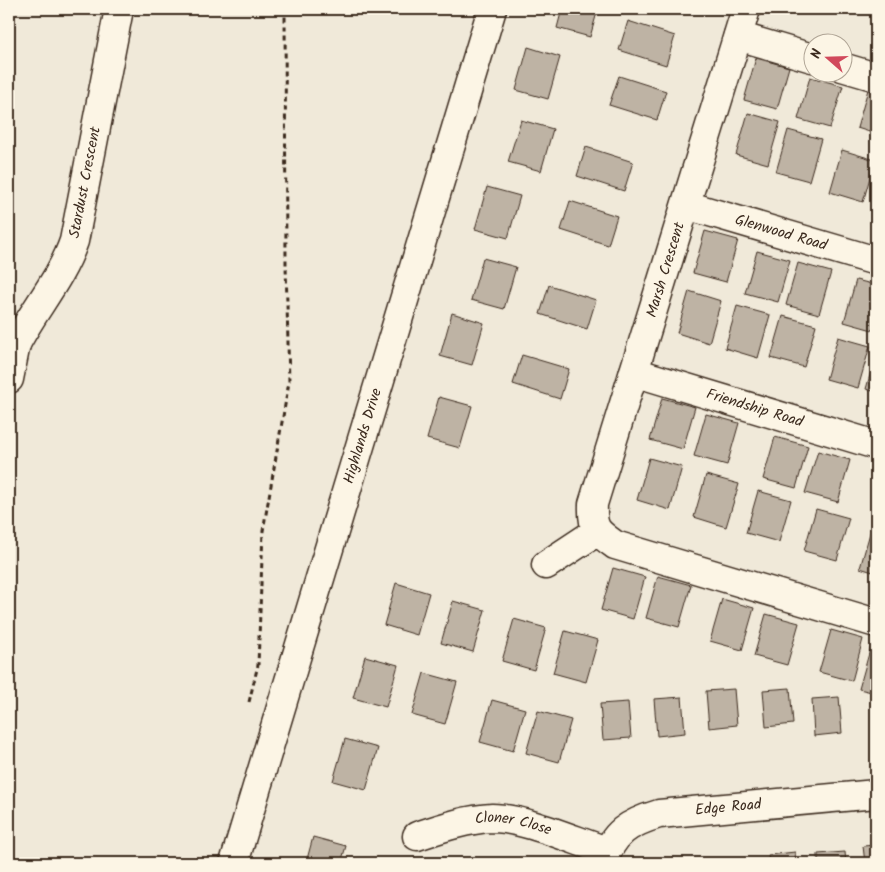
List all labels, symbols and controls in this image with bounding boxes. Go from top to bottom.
north arrow [802,32,852,82]
text: N [805,46,829,62]
street label: Stardust Crescent [63,125,108,240]
street label: Glenwood Road [732,208,830,258]
street label: Marsh Crescent [640,219,692,321]
street label: Friendship Road [703,382,806,434]
street label: Highlands Drive [337,385,389,487]
street label: Edge Road [694,793,763,823]
street label: Cloner Close [473,806,555,843]

